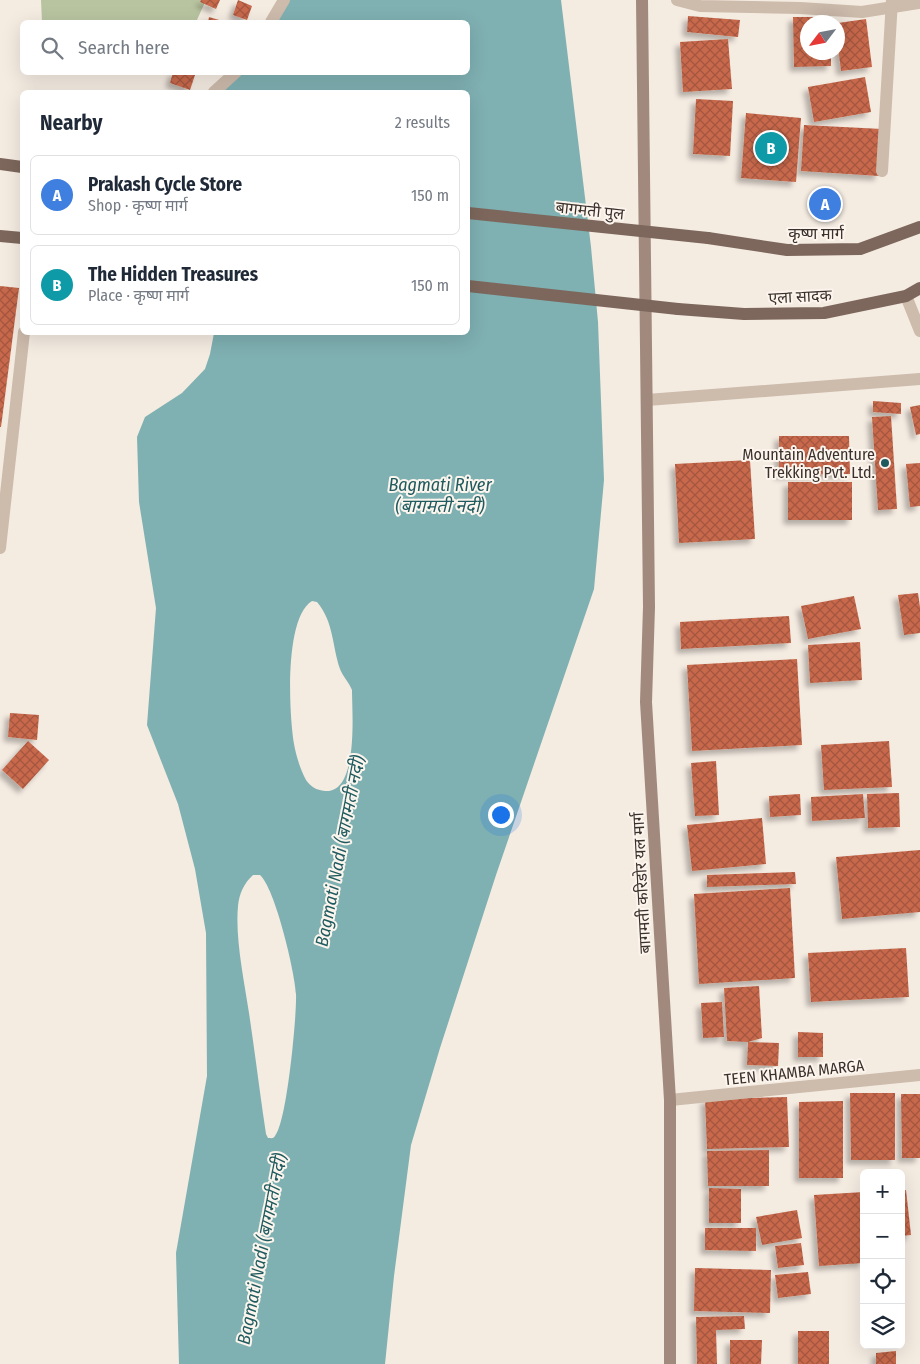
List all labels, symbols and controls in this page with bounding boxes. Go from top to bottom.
north arrow [800,15,845,60]
search box [20,20,470,75]
icon: search [38,34,66,62]
text: Search here [78,36,170,59]
text: Nearby [40,110,102,136]
text: 2 results [395,113,450,132]
pin: B [755,129,787,167]
text: Prakash Cycle Store [88,173,242,196]
pin: A [809,185,841,223]
text: A [53,186,61,205]
text: 150 m [411,186,449,205]
text: Shop · कृष्ण मार्ग [88,196,188,215]
street label: बागमती पुल [555,197,626,225]
street label: कृष्ण मार्ग [788,224,845,244]
text: The Hidden Treasures [88,263,258,286]
text: B [53,276,61,295]
text: 150 m [411,276,449,295]
street label: एला सादक [768,285,833,308]
text: Place · कृष्ण मार्ग [88,286,189,305]
place label: Mountain Adventure Trekking Pvt. Ltd. [742,445,875,482]
marker: Mountain Adventure Trekking Pvt. Ltd. [879,457,891,469]
water label: Bagmati River (बागमती नदी) [388,474,492,517]
water label: Bagmati Nadi (बागमती नदी) [311,754,369,948]
your location [488,802,514,828]
street label: बागमती करिडोर यल मार्ग [628,811,655,954]
street label: TEEN KHAMBA MARGA [723,1056,866,1089]
water label: Bagmati Nadi (बागमती नदी) [233,1152,291,1346]
map controls [860,1169,905,1349]
button: + [860,1169,905,1214]
button: − [860,1214,905,1259]
button: locate [860,1259,905,1304]
button: layers [860,1304,905,1349]

